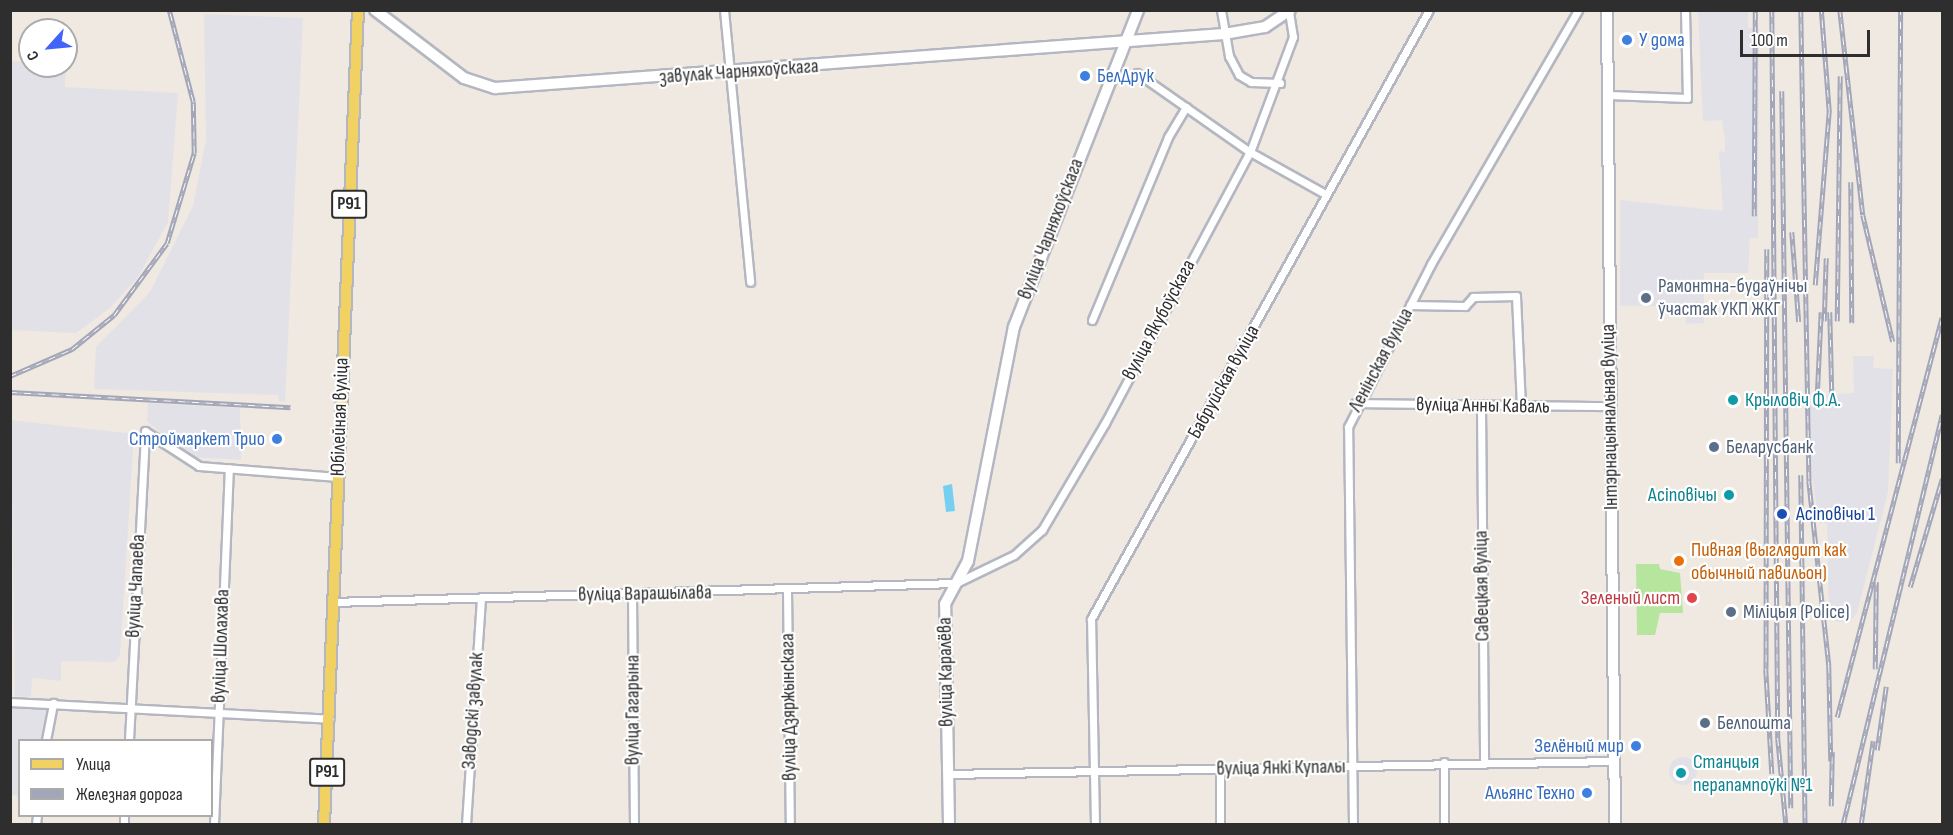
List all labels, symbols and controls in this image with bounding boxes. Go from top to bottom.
north arrow [18,18,78,78]
scale bar [1743,18,1874,56]
place label: У дома [1639,28,1685,52]
text: 100 m [1751,30,1788,51]
marker: У дома [1620,33,1634,47]
text: С [23,48,44,63]
street label: завулак Чарняхоўскага [659,54,819,90]
place label: БелДрук [1097,64,1154,88]
marker: БелДрук [1078,69,1092,83]
street label: вуліца Чарняхоўскага [1013,155,1089,303]
road number: Р91 [331,189,367,219]
street label: вуліца Якубоўскага [1117,256,1201,384]
place label: Рамонтна-будаўнічы ўчастак УКП ЖКГ [1658,274,1808,321]
marker: Рамонтна-будаўнічы ўчастак УКП ЖКГ [1639,291,1653,305]
street label: Ленінская вуліца [1344,304,1418,416]
street label: Бабруйская вуліца [1183,321,1265,443]
street label: Інтэрнацыянальная вуліца [1596,324,1624,510]
street label: Юбілейная вуліца [326,357,354,477]
place label: Крыловіч Ф.А. [1745,388,1841,412]
street label: вуліца Анны Каваль [1416,393,1550,419]
marker: Крыловіч Ф.А. [1726,393,1740,407]
place label: Строймаркет Трио [129,427,265,451]
marker: Строймаркет Трио [270,432,284,446]
place label: Беларусбанк [1726,435,1813,459]
marker: Беларусбанк [1707,440,1721,454]
place label: Асіповічы [1648,483,1717,507]
marker: Асіповічы [1722,488,1736,502]
place label: Асіповічы 1 [1796,502,1875,526]
marker: Асіповічы 1 [1773,505,1791,523]
street label: Савецкая вуліца [1469,530,1495,642]
street label: вуліца Чапаева [121,534,151,638]
place label: Пивная (выглядит как обычный павильон) [1691,538,1847,585]
marker: Пивная (выглядит как обычный павильон) [1672,554,1686,568]
street label: вуліца Варашылава [578,581,712,607]
place label: Зеленый лист [1581,586,1680,610]
street label: вуліца Шолахава [207,589,235,703]
marker: Зеленый лист [1685,591,1699,605]
place label: Міліцыя (Police) [1743,600,1849,624]
marker: Міліцыя (Police) [1724,605,1738,619]
street label: вуліца Каралёва [933,617,959,727]
street label: вуліца Дзяржынскага [776,633,802,781]
street label: Заводскі завулак [457,652,489,770]
street label: вуліца Гагарына [621,655,645,765]
place label: Белпошта [1717,711,1791,735]
marker: Белпошта [1698,716,1712,730]
place label: Зелёный мир [1534,734,1624,758]
legend [18,739,213,817]
marker: Зелёный мир [1629,739,1643,753]
place label: Станцыя перапампоўкі №1 [1693,750,1812,797]
text: Улица [76,754,111,775]
street label: вуліца Янкі Купалы [1216,755,1346,781]
road number: Р91 [309,757,345,787]
marker: Станцыя перапампоўкі №1 [1674,766,1688,780]
place label: Альянс Техно [1485,781,1575,805]
text: Железная дорога [76,784,183,805]
marker: Альянс Техно [1580,786,1594,800]

